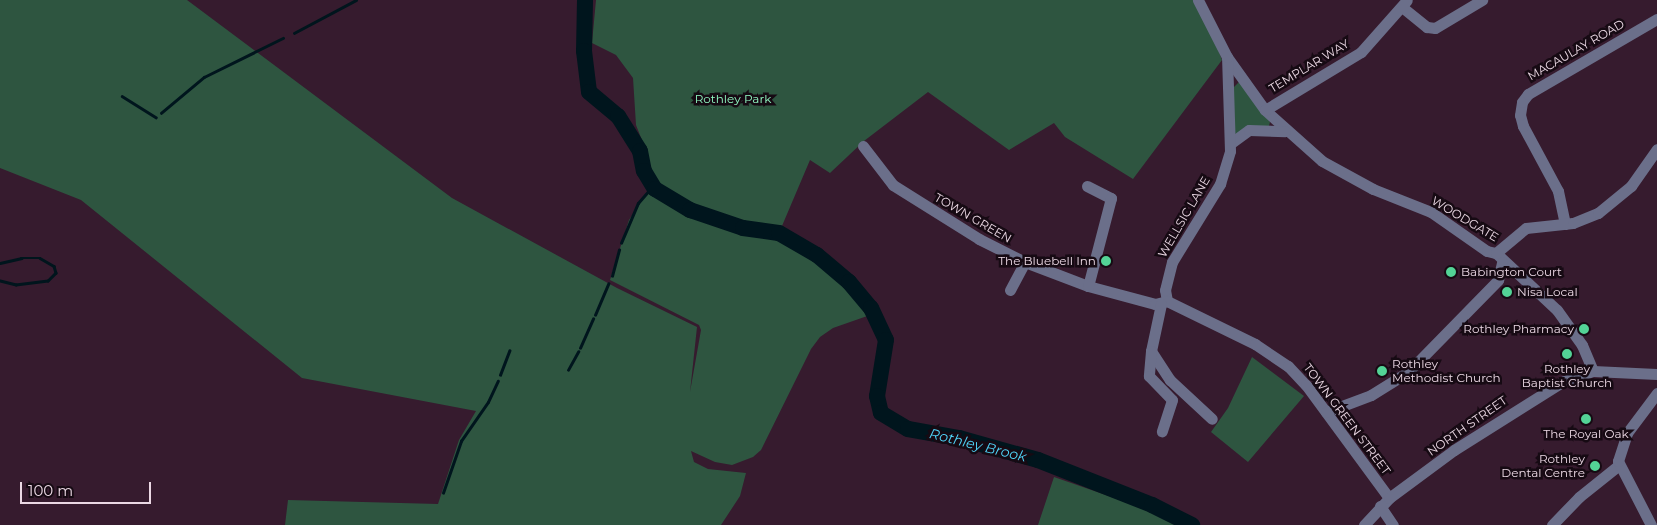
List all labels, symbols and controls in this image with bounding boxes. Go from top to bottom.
street label: MACAULAY ROAD [1525,16,1627,84]
street label: TEMPLAR WAY [1266,36,1352,96]
park label: Rothley Park [695,92,771,106]
street label: WELLSIC LANE [1155,174,1213,260]
street label: TOWN GREEN [932,190,1014,246]
street label: WOODGATE [1429,193,1501,245]
place label: The Bluebell Inn [998,254,1096,268]
marker: The Bluebell Inn [1100,255,1112,267]
place label: Babington Court [1461,265,1562,279]
marker: Babington Court [1445,266,1457,278]
place label: Nisa Local [1517,285,1578,299]
marker: Nisa Local [1501,286,1513,298]
place label: Rothley Pharmacy [1463,322,1574,336]
marker: Rothley Pharmacy [1578,323,1590,335]
marker: Rothley Baptist Church [1561,348,1573,360]
place label: Rothley Methodist Church [1392,357,1501,385]
street label: TOWN GREEN STREET [1301,361,1393,477]
place label: Rothley Baptist Church [1522,362,1612,390]
marker: Rothley Methodist Church [1376,365,1388,377]
street label: NORTH STREET [1424,393,1510,459]
marker: The Royal Oak [1580,413,1592,425]
water label: Rothley Brook [928,425,1028,465]
place label: The Royal Oak [1543,427,1629,441]
place label: Rothley Dental Centre [1501,452,1585,480]
marker: Rothley Dental Centre [1589,460,1601,472]
scale bar [22,472,154,504]
text: 100 m [28,481,73,500]

